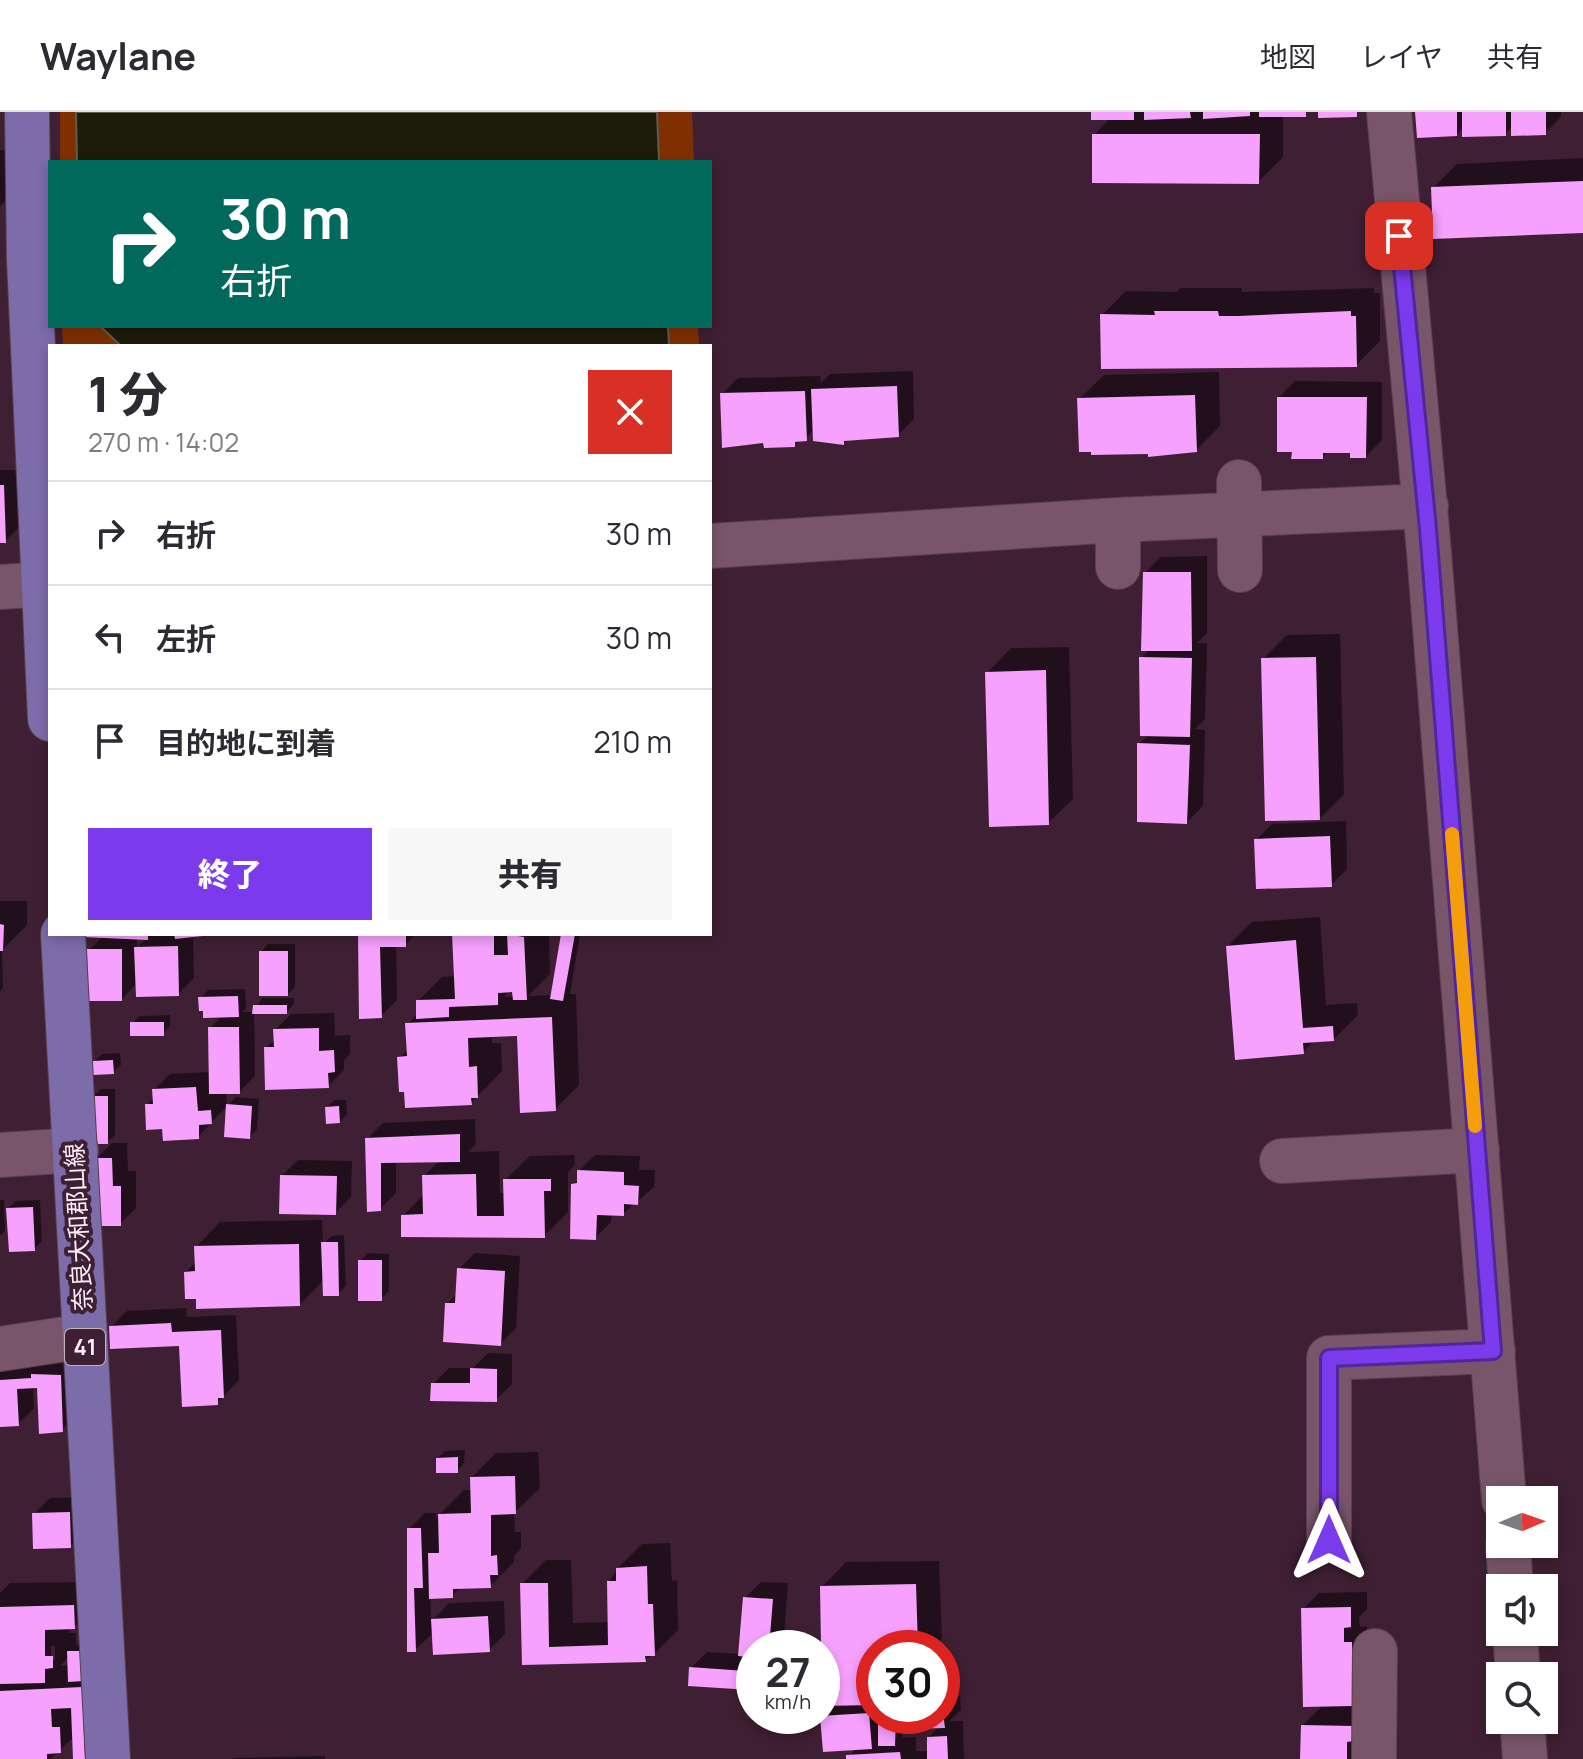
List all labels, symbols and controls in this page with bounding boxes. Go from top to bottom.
text: Waylane [40,29,196,81]
text: 地図 [1260,37,1316,75]
text: レイヤ [1360,37,1443,75]
text: 共有 [1487,37,1543,75]
text: 30 m [220,179,351,256]
icon: right [88,192,192,296]
pin [1365,202,1433,270]
icon: arrive [1377,214,1421,258]
text: 右折 [220,256,292,305]
text: 1 分 [88,361,167,426]
button: close [588,370,672,454]
text: 270 m · 14:02 [88,424,239,460]
icon: right [88,511,132,555]
text: 30 m [606,513,672,554]
text: 右折 [156,514,216,555]
icon: left [88,615,132,659]
text: 30 m [606,617,672,658]
text: 左折 [156,618,216,659]
icon: arrive [88,719,132,763]
text: 210 m [593,721,672,762]
text: 目的地に到着 [156,722,336,763]
button: 終了 [88,828,372,920]
button: 共有 [388,828,672,920]
street label: 奈良大和郡山線 [57,1142,98,1312]
road number: 41 [65,1329,105,1365]
north arrow [1486,1486,1558,1558]
map controls [1486,1486,1558,1734]
position arrow [1287,1498,1371,1582]
button: sound [1486,1574,1558,1646]
speed limit sign: 30 [856,1630,960,1734]
text: 27 [765,1644,811,1699]
button: search [1486,1662,1558,1734]
text: km/h [765,1688,811,1715]

